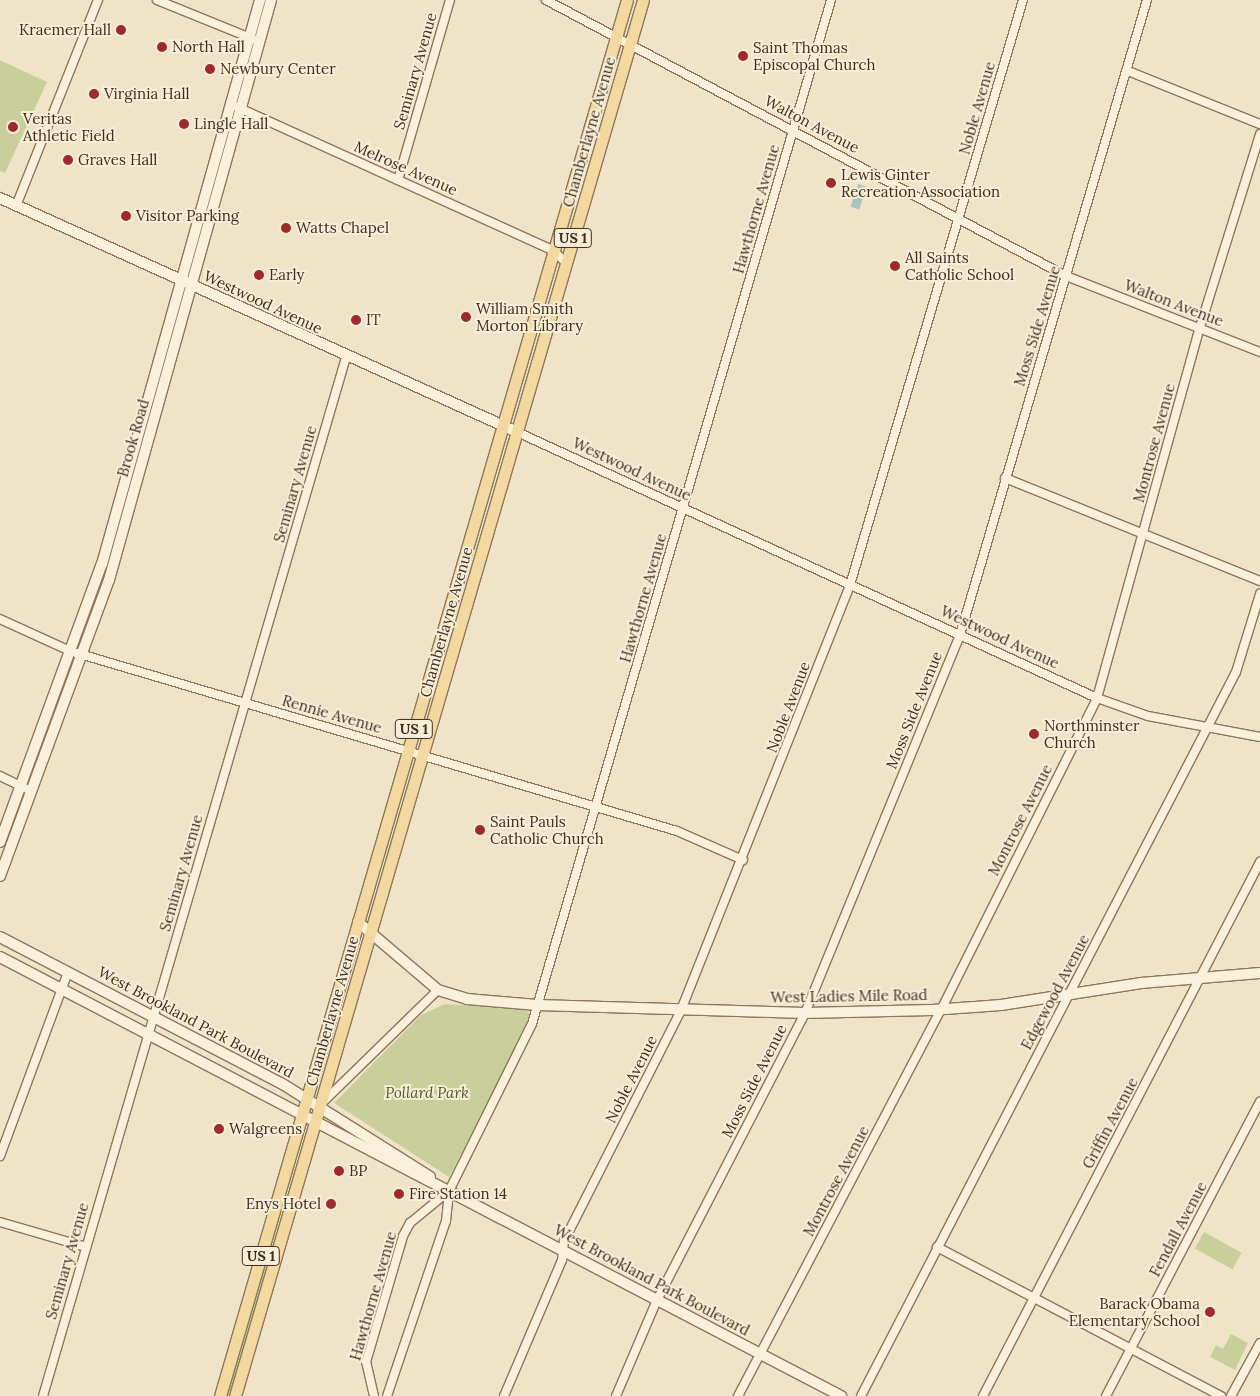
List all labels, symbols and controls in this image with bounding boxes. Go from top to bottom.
street label: Seminary Avenue [390,11,440,131]
place label: Kraemer Hall [19,21,111,39]
marker: Kraemer Hall [115,24,127,36]
place label: North Hall [172,38,245,56]
place label: Saint Thomas Episcopal Church [753,38,876,73]
marker: North Hall [156,41,168,53]
marker: Saint Thomas Episcopal Church [737,50,749,62]
street label: Chamberlayne Avenue [559,55,619,209]
street label: Noble Avenue [955,59,999,157]
place label: Newbury Center [220,60,336,78]
marker: Newbury Center [204,63,216,75]
place label: Virginia Hall [104,85,190,103]
marker: Virginia Hall [88,88,100,100]
street label: Walton Avenue [762,91,862,157]
place label: Veritas Athletic Field [23,109,115,144]
place label: Lingle Hall [194,115,268,133]
marker: Lingle Hall [178,118,190,130]
marker: Veritas Athletic Field [7,121,19,133]
street label: Melrose Avenue [352,137,460,199]
street label: Hawthorne Avenue [729,142,783,276]
place label: Graves Hall [78,151,157,169]
marker: Graves Hall [62,154,74,166]
place label: Lewis Ginter Recreation Association [841,165,1000,200]
marker: Lewis Ginter Recreation Association [825,177,837,189]
place label: Visitor Parking [136,207,239,225]
marker: Visitor Parking [120,210,132,222]
place label: Watts Chapel [296,219,389,237]
marker: Watts Chapel [280,222,292,234]
road number: US 1 [553,227,593,250]
place label: All Saints Catholic School [905,248,1014,283]
marker: All Saints Catholic School [889,260,901,272]
street label: Moss Side Avenue [1010,264,1064,388]
place label: Early [269,266,304,284]
street label: Westwood Avenue [201,267,325,337]
marker: Early [253,269,265,281]
street label: Walton Avenue [1122,276,1226,330]
place label: William Smith Morton Library [476,299,583,334]
place label: IT [366,311,381,329]
marker: William Smith Morton Library [460,311,472,323]
marker: IT [350,314,362,326]
street label: Montrose Avenue [1129,382,1179,504]
street label: Brook Road [113,397,153,479]
street label: Seminary Avenue [270,424,320,544]
street label: Westwood Avenue [570,434,694,504]
street label: Hawthorne Avenue [616,531,670,665]
street label: Chamberlayne Avenue [416,545,476,699]
street label: Westwood Avenue [938,602,1062,672]
street label: Moss Side Avenue [882,649,946,771]
street label: Noble Avenue [762,659,814,755]
street label: Rennie Avenue [280,691,384,737]
place label: Northminster Church [1044,716,1140,751]
road number: US 1 [394,718,434,741]
marker: Northminster Church [1028,728,1040,740]
street label: Montrose Avenue [984,761,1056,879]
place label: Saint Pauls Catholic Church [490,812,604,847]
street label: Seminary Avenue [156,813,206,933]
marker: Saint Pauls Catholic Church [474,824,486,836]
street label: Edgewood Avenue [1017,931,1093,1053]
street label: Chamberlayne Avenue [302,934,362,1088]
street label: West Brookland Park Boulevard [95,963,297,1081]
street label: West Ladies Mile Road [770,986,928,1006]
street label: Moss Side Avenue [718,1021,790,1141]
street label: Noble Avenue [601,1032,661,1126]
street label: Griffin Avenue [1078,1074,1142,1172]
park label: Pollard Park [385,1084,469,1102]
place label: Walgreens [229,1120,302,1138]
marker: Walgreens [213,1123,225,1135]
street label: Montrose Avenue [799,1123,873,1239]
place label: BP [349,1162,367,1180]
marker: BP [333,1165,345,1177]
street label: Fendall Avenue [1145,1178,1211,1280]
place label: Fire Station 14 [409,1185,507,1203]
marker: Fire Station 14 [393,1188,405,1200]
place label: Enys Hotel [246,1195,321,1213]
marker: Enys Hotel [325,1198,337,1210]
street label: Seminary Avenue [42,1201,92,1321]
street label: West Brookland Park Boulevard [551,1221,753,1339]
street label: Hawthorne Avenue [346,1229,400,1363]
road number: US 1 [241,1244,281,1268]
place label: Barack Obama Elementary School [1069,1294,1200,1329]
marker: Barack Obama Elementary School [1204,1306,1216,1318]

